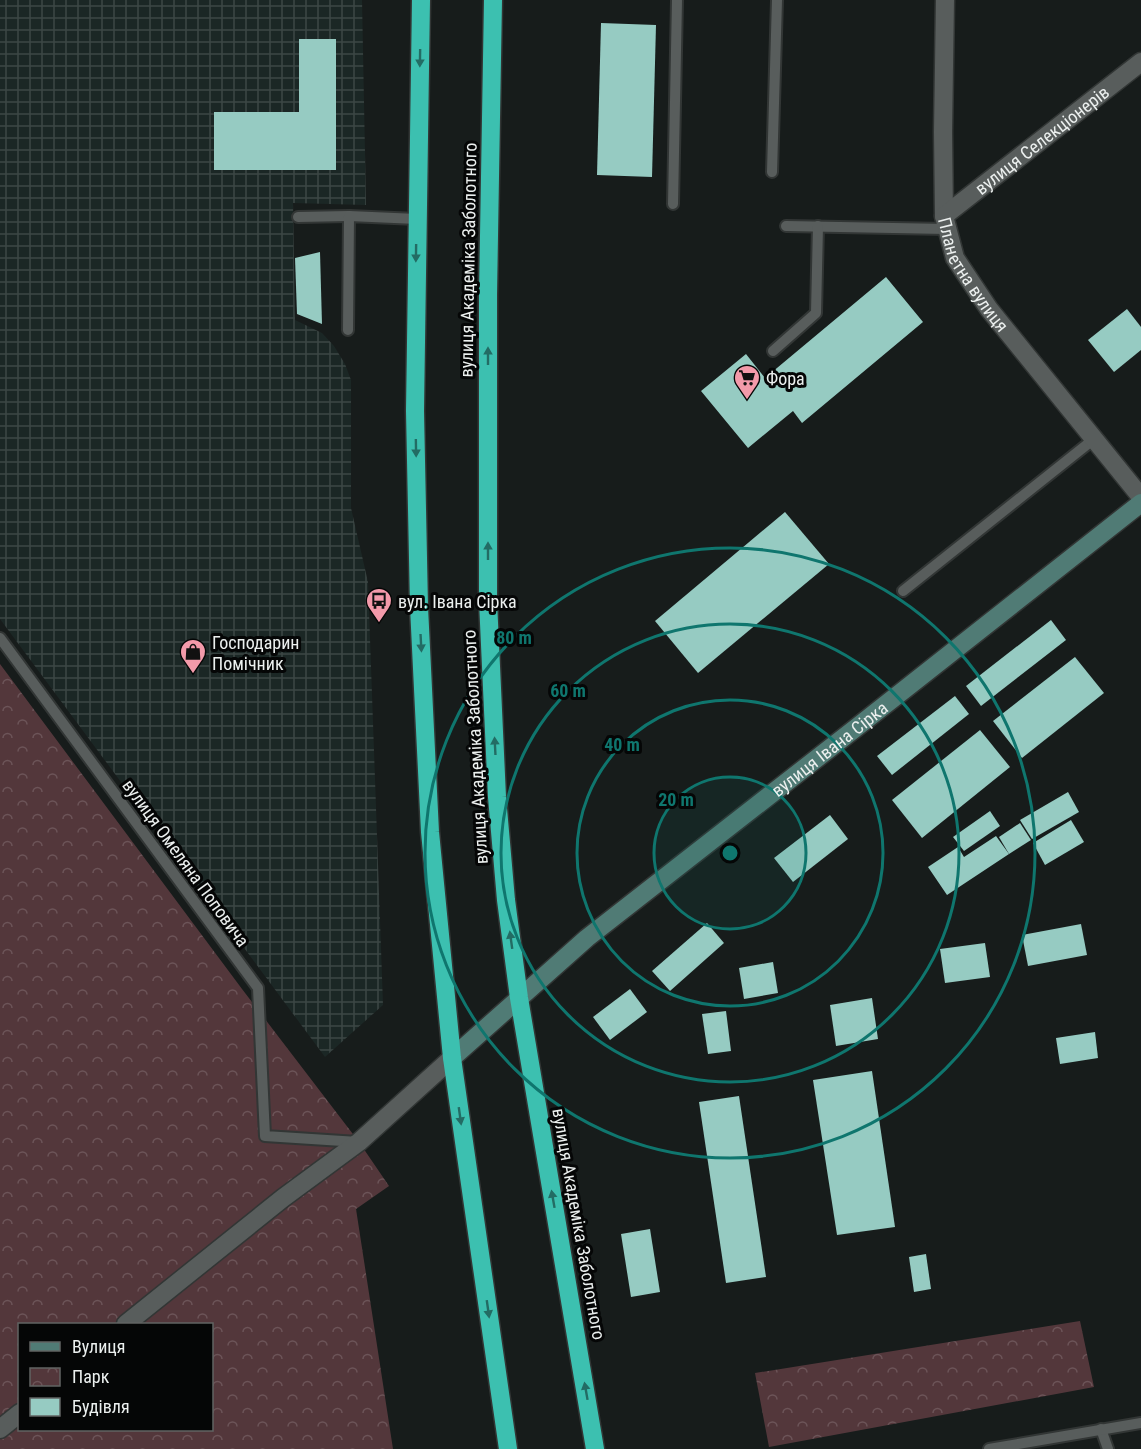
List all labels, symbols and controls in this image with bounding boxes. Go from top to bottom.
one-way arrow [415,49,424,68]
street label: вулиця Селекціонерів [971,81,1113,198]
street label: вулиця Академіка Заболотного [455,142,481,378]
street label: Планетна вулиця [934,215,1013,336]
one-way arrow [412,244,421,263]
one-way arrow [483,347,493,366]
supermarket icon: Фора [732,363,762,401]
place label: Фора [766,368,805,389]
one-way arrow [411,439,421,458]
one-way arrow [483,542,493,561]
bus stop icon: вул. Івана Сірка [364,586,394,624]
place label: вул. Івана Сірка [398,591,517,612]
text: 80 m [496,627,532,648]
street label: вулиця Академіка Заболотного [458,629,492,865]
place label: Господарин Помічник [212,632,300,674]
one-way arrow [417,634,426,653]
shop icon: Господарин Помічник [178,637,208,675]
text: 60 m [550,680,586,701]
street label: вулиця Івана Сірка [767,697,891,801]
text: 40 m [604,734,640,755]
one-way arrow [490,736,499,755]
street label: вулиця Омеляна Поповича [118,775,254,951]
text: 20 m [658,789,694,810]
centre of rings [720,843,740,863]
one-way arrow [507,931,516,950]
one-way arrow [455,1106,464,1125]
street label: вулиця Академіка Заболотного [548,1107,610,1341]
one-way arrow [548,1189,557,1208]
one-way arrow [483,1299,492,1318]
legend [18,1323,213,1431]
text: Вулиця [72,1336,126,1357]
text: Парк [72,1366,110,1387]
one-way arrow [581,1382,590,1401]
text: Будівля [72,1396,130,1417]

